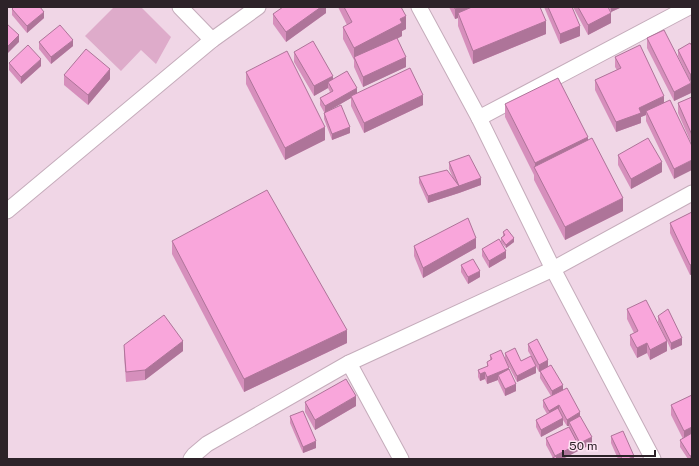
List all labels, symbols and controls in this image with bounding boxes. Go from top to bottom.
scale bar [563,432,655,458]
text: 50 m [569,439,597,453]

